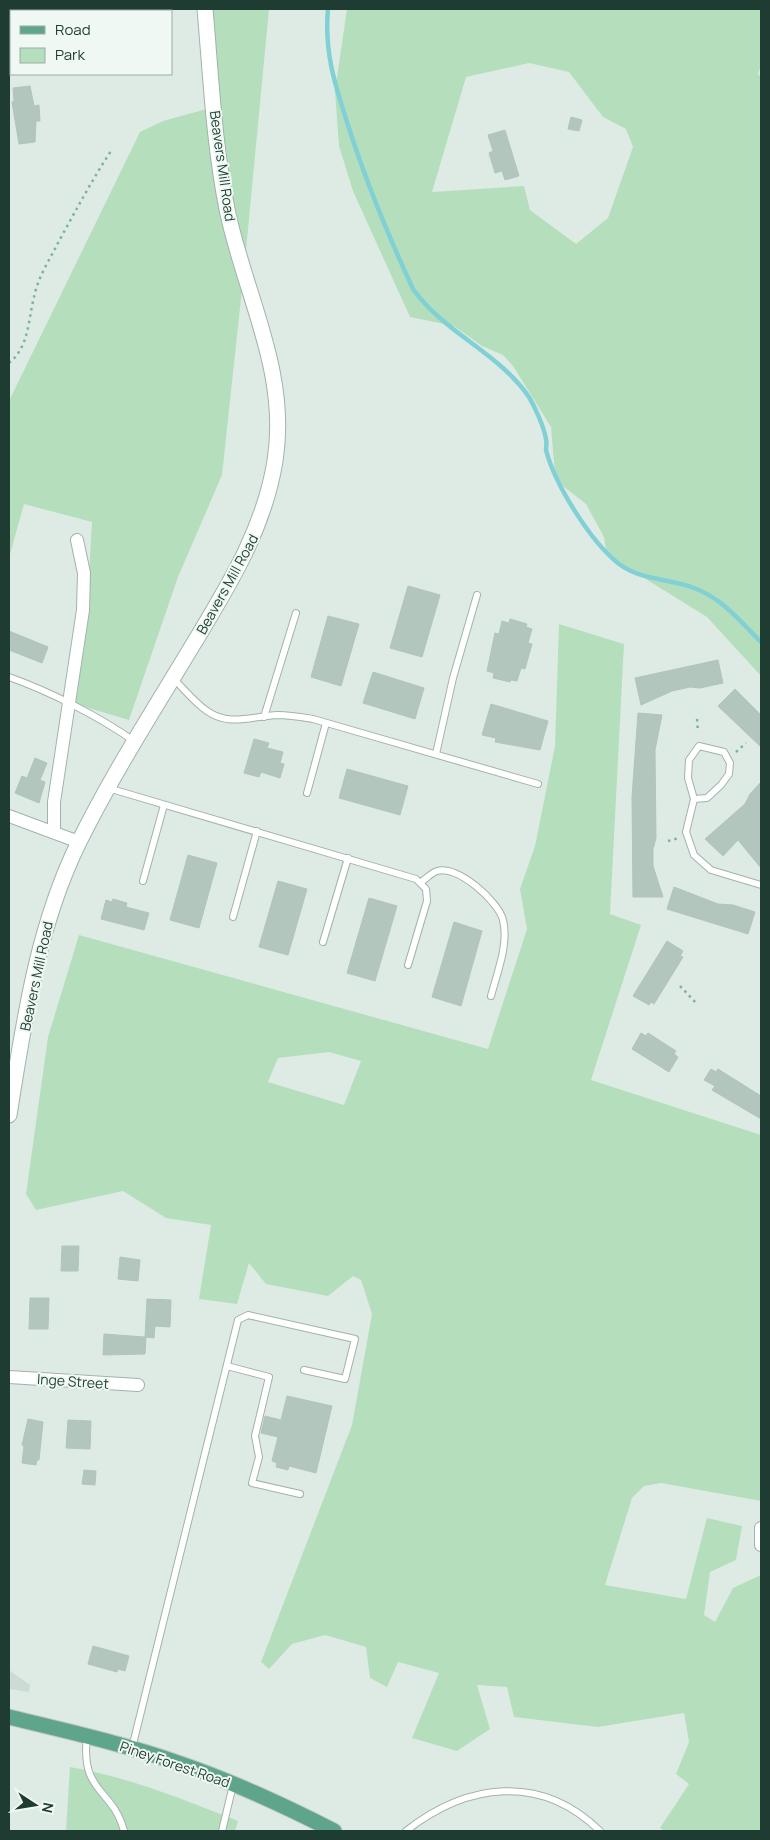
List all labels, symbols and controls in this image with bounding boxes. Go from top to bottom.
legend [10,10,172,75]
text: Road [55,19,91,40]
text: Park [55,44,85,65]
street label: Beavers Mill Road [206,109,240,223]
street label: Beavers Mill Road [192,531,262,637]
street label: Beavers Mill Road [15,919,57,1033]
street label: Inge Street [36,1369,110,1393]
street label: Piney Forest Road [117,1736,233,1792]
north arrow [10,1780,60,1830]
text: N [38,1801,59,1815]

